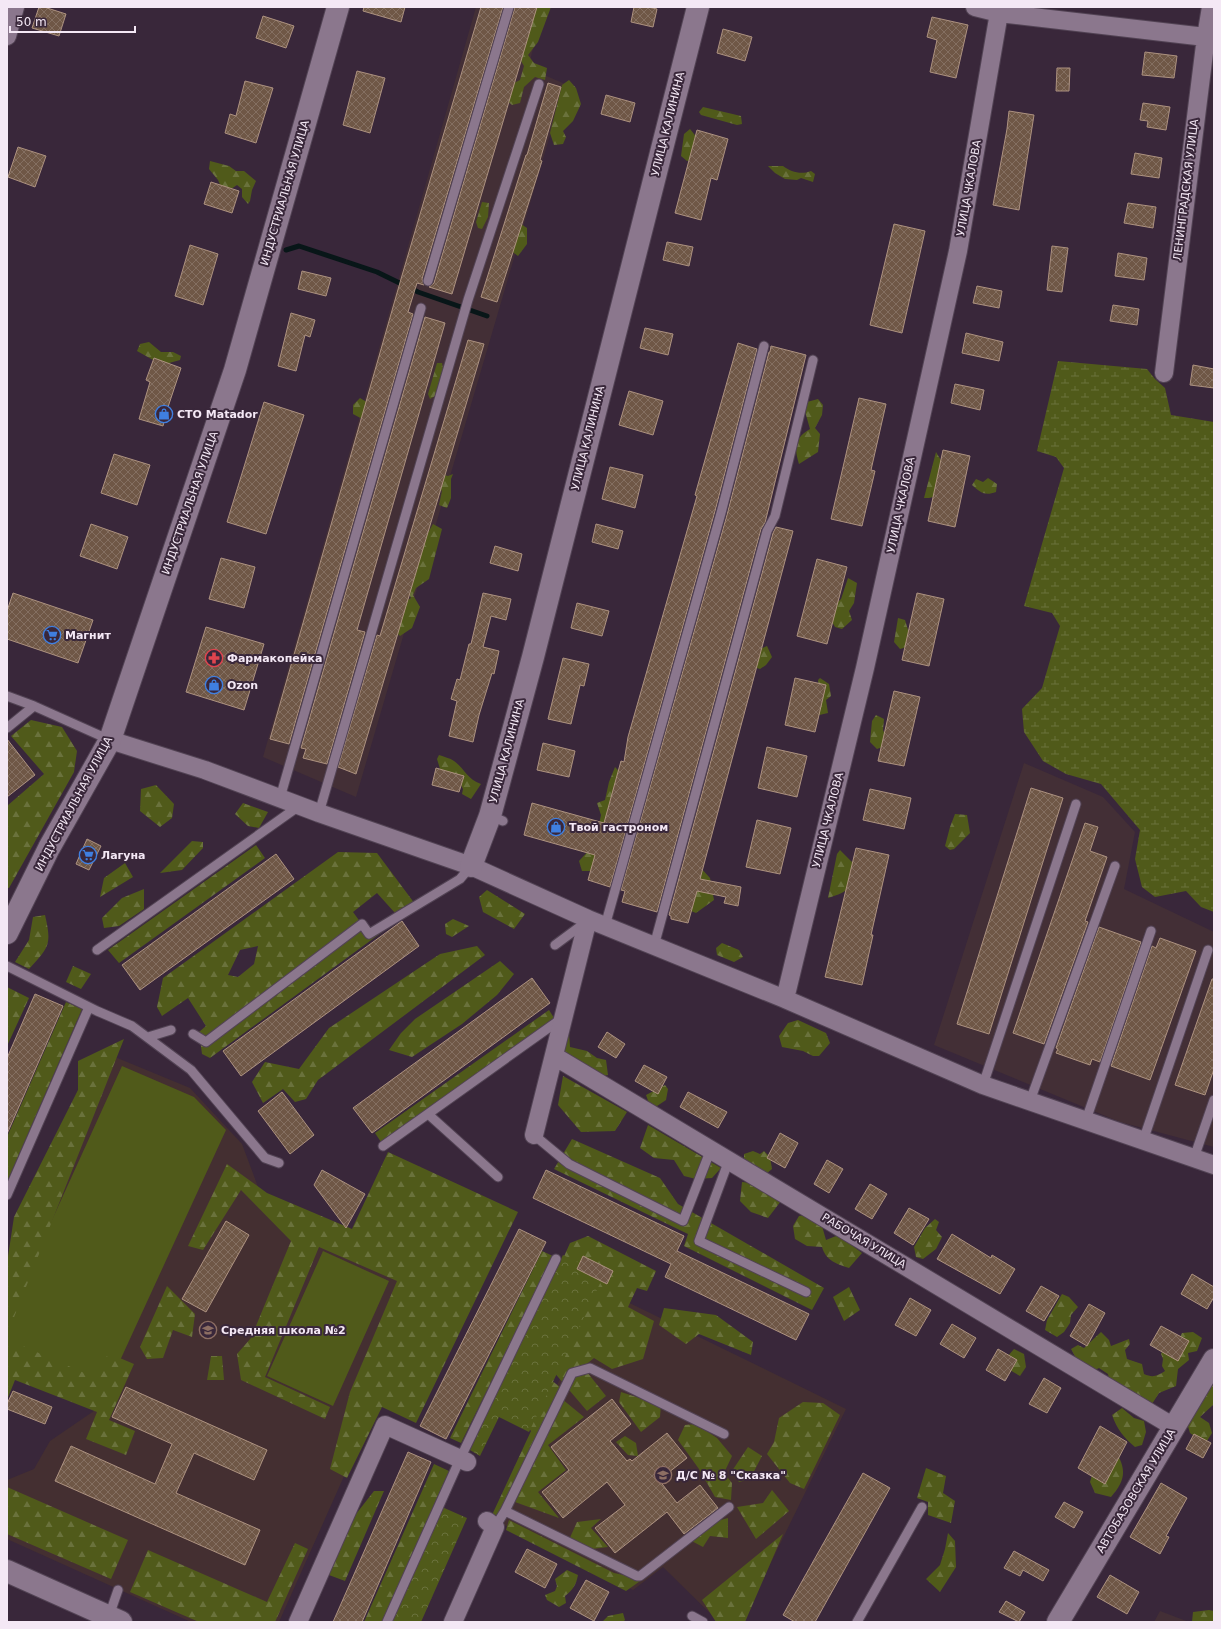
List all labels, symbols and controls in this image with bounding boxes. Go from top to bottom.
scale bar [10,8,135,34]
text: 50 m [16,15,47,29]
street label: УЛИЦА КАЛИНИНА [649,70,687,177]
street label: ИНДУСТРИАЛЬНАЯ УЛИЦА [258,118,312,267]
street label: ЛЕНИНГРАДСКАЯ УЛИЦА [1171,118,1201,262]
street label: УЛИЦА ЧКАЛОВА [954,138,984,237]
street label: УЛИЦА КАЛИНИНА [569,384,607,491]
shop icon: СТО Matador [154,404,174,424]
place label: СТО Matador [177,408,258,421]
street label: ИНДУСТРИАЛЬНАЯ УЛИЦА [159,429,221,576]
street label: УЛИЦА ЧКАЛОВА [884,455,918,554]
supermarket icon: Магнит [42,625,62,645]
place label: Магнит [65,629,111,642]
pharmacy icon: Фармакопейка [204,648,224,668]
place label: Фармакопейка [227,652,322,665]
shop icon: Ozon [204,675,224,695]
place label: Ozon [227,679,258,692]
street label: УЛИЦА КАЛИНИНА [487,697,527,804]
street label: ИНДУСТРИАЛЬНАЯ УЛИЦА [33,734,115,874]
street label: УЛИЦА ЧКАЛОВА [810,771,846,869]
shop icon: Твой гастроном [546,817,566,837]
place label: Твой гастроном [569,821,668,834]
supermarket icon: Лагуна [78,845,98,865]
place label: Лагуна [101,849,146,862]
street label: РАБОЧАЯ УЛИЦА [820,1211,909,1271]
school or university icon: Средняя школа №2 [198,1320,218,1340]
place label: Средняя школа №2 [221,1324,346,1337]
street label: АВТОБАЗОВСКАЯ УЛИЦА [1094,1426,1178,1555]
school or university icon: Д/С № 8 "Сказка" [653,1465,673,1485]
place label: Д/С № 8 "Сказка" [676,1469,786,1482]

